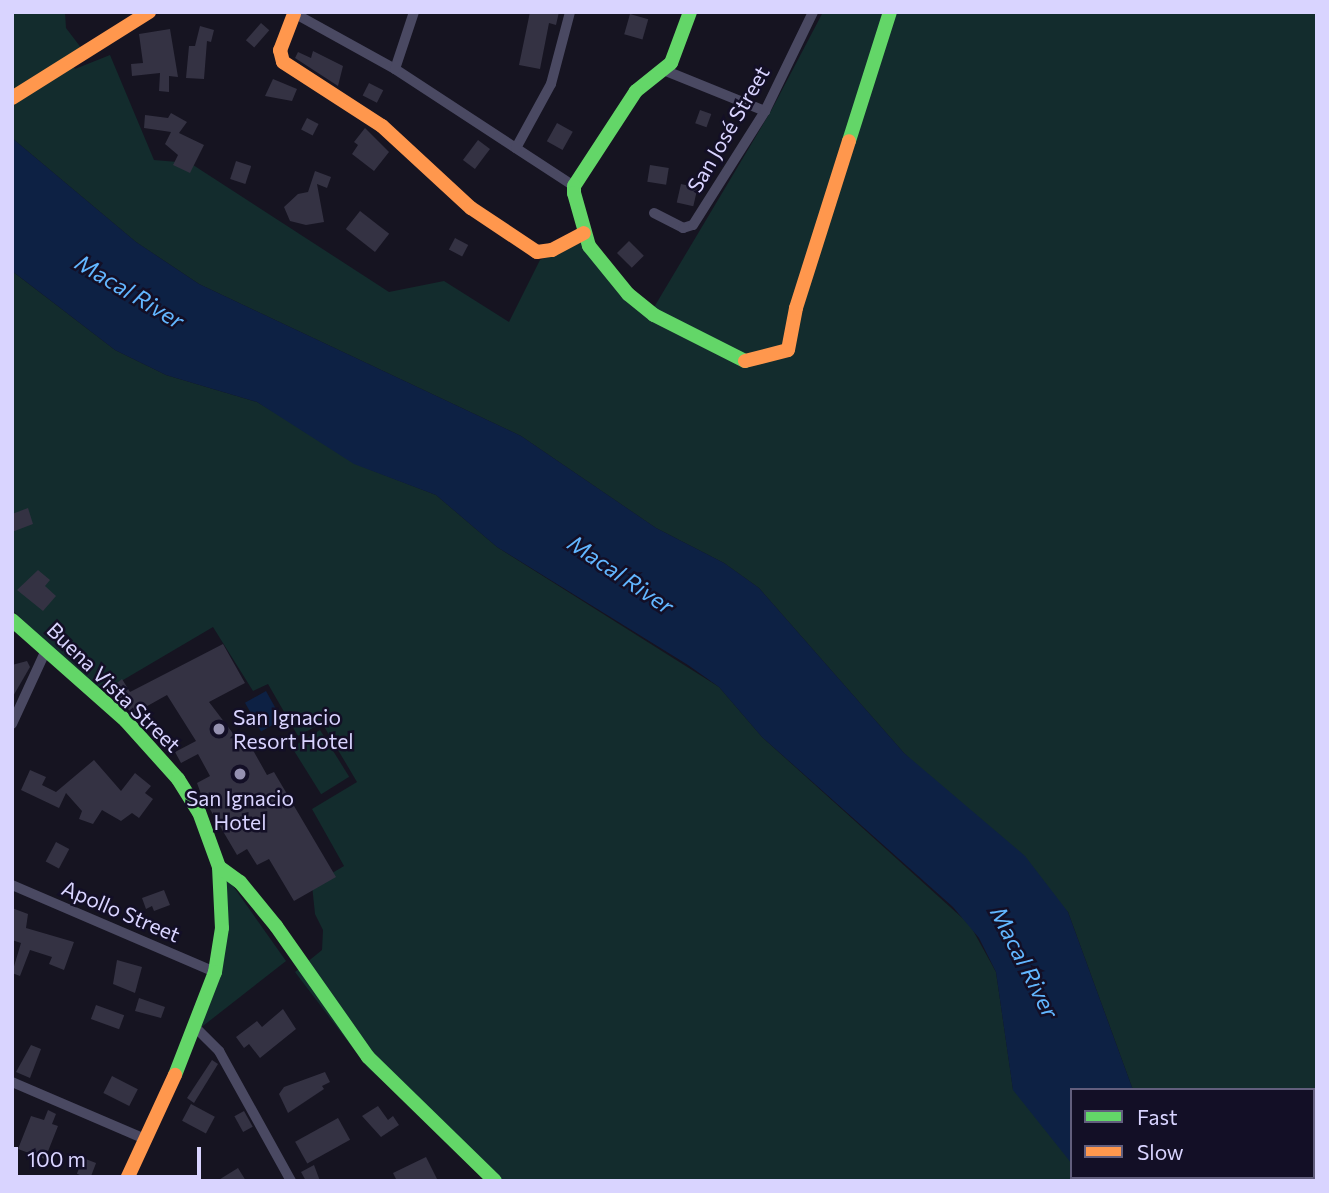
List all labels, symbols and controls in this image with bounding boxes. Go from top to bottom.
street label: San José Street [682,61,774,197]
water label: Macal River [71,248,189,334]
water label: Macal River [563,529,679,619]
street label: Buena Vista Street [42,617,186,757]
place label: San Ignacio Resort Hotel [233,704,354,754]
marker: San Ignacio Resort Hotel [211,721,227,737]
marker: San Ignacio Hotel [232,766,248,782]
place label: San Ignacio Hotel [186,785,294,835]
street label: Apollo Street [58,875,184,947]
water label: Macal River [985,902,1065,1022]
legend [1070,1088,1315,1179]
text: Fast [1137,1104,1178,1129]
scale bar [18,1134,205,1178]
text: Slow [1137,1139,1184,1164]
text: 100 m [27,1146,86,1171]

